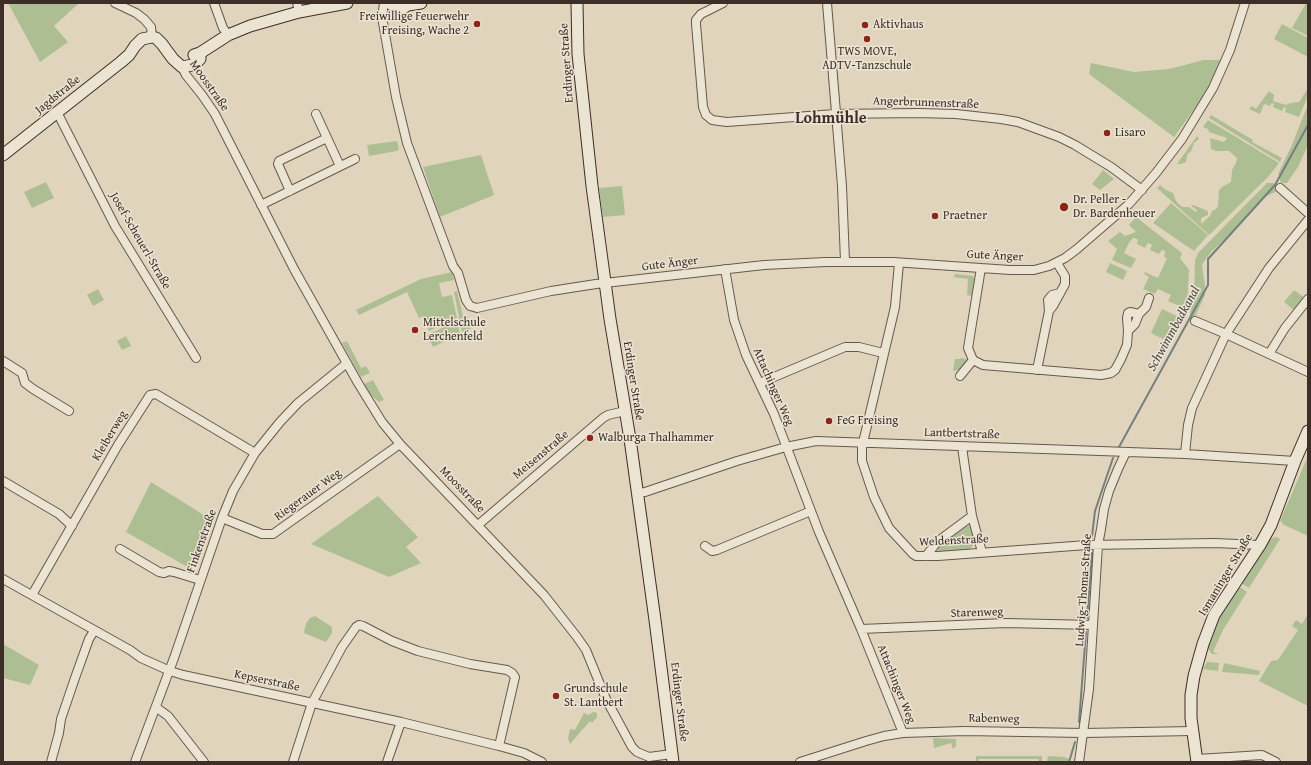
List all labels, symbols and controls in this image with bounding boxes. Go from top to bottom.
place label: Freiwillige Feuerwehr Freising, Wache 2 [359,10,469,38]
place label: Aktivhaus [873,18,924,32]
marker: Freiwillige Feuerwehr Freising, Wache 2 [472,19,482,29]
marker: Aktivhaus [860,20,870,30]
street label: Erdinger Straße [557,23,577,103]
marker: TWS MOVE, ADTV-Tanzschule [862,34,872,44]
place label: TWS MOVE, ADTV-Tanzschule [822,45,912,73]
street label: Moosstraße [186,58,232,114]
street label: Jagdstraße [32,72,84,118]
street label: Angerbrunnenstraße [873,94,979,112]
district label: Lohmühle [795,109,867,129]
place label: Lisaro [1115,126,1146,140]
marker: Lisaro [1102,128,1112,138]
street label: Josef-Scheuerl-Straße [106,190,174,292]
place label: Dr. Peller - Dr. Bardenheuer [1073,193,1155,221]
marker: Dr. Peller - Dr. Bardenheuer [1058,201,1070,213]
place label: Praetner [943,209,987,223]
marker: Praetner [930,211,940,221]
street label: Gute Änger [966,247,1024,265]
street label: Gute Änger [641,253,699,275]
water label: Schwimmbadkanal [1144,284,1204,374]
place label: Mittelschule Lerchenfeld [423,316,486,344]
marker: Mittelschule Lerchenfeld [410,325,420,335]
street label: Erdinger Straße [620,340,646,422]
street label: Attachinger Weg [749,346,797,428]
street label: Kleiberweg [89,408,131,464]
place label: FeG Freising [837,414,898,428]
marker: FeG Freising [824,416,834,426]
street label: Lantbertstraße [924,425,1000,443]
street label: Meisenstraße [510,428,572,482]
place label: Walburga Thalhammer [598,431,714,445]
marker: Walburga Thalhammer [585,433,595,443]
street label: Moosstraße [436,464,488,516]
street label: Riegerauer Weg [272,466,344,524]
street label: Finkenstraße [184,507,220,575]
street label: Ismaninger Straße [1196,531,1256,619]
street label: Weldenstraße [919,532,989,550]
street label: Ludwig-Thoma-Straße [1073,533,1095,647]
street label: Starenweg [950,605,1004,621]
street label: Attachinger Weg [874,642,918,726]
street label: Erdinger Straße [667,661,691,743]
street label: Kepserstraße [233,667,301,695]
place label: Grundschule St. Lantbert [564,682,628,710]
marker: Grundschule St. Lantbert [551,691,561,701]
street label: Rabenweg [968,711,1020,727]

